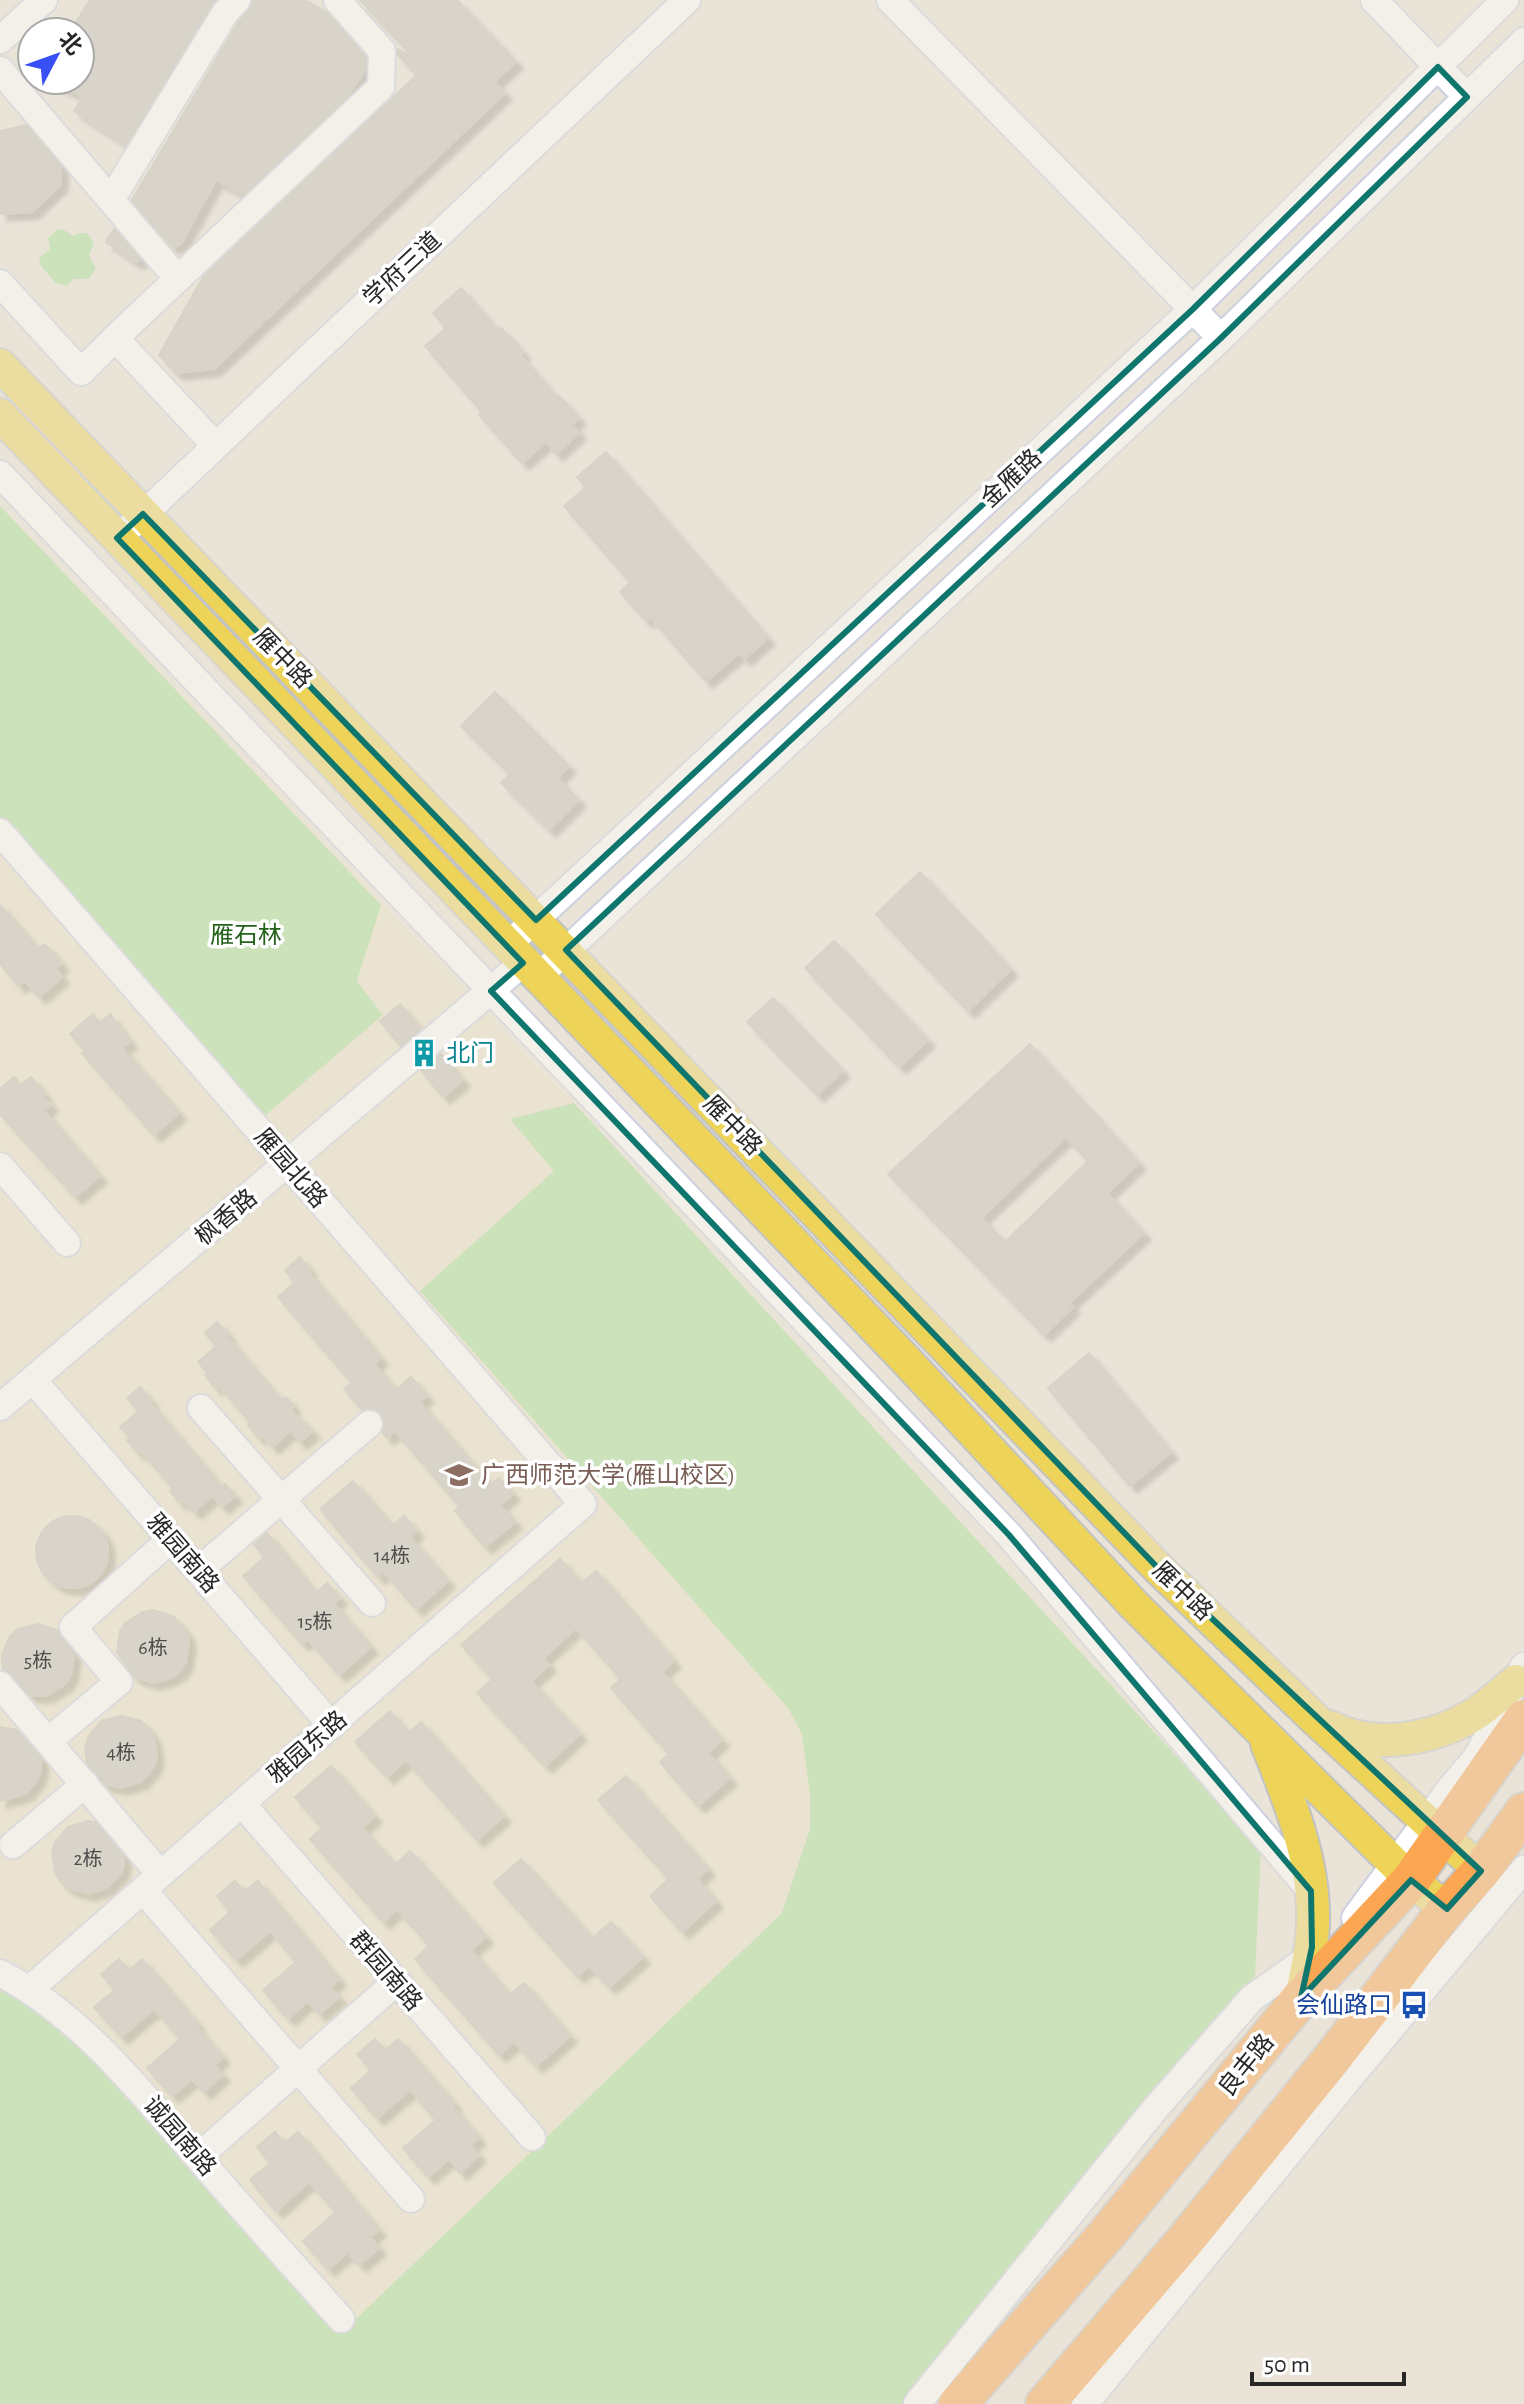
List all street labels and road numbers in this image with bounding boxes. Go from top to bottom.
street label: 学府三道 [358,227,446,311]
street label: 金雁路 [976,444,1046,512]
street label: 雁中路 [249,623,317,693]
street label: 雁中路 [699,1090,767,1160]
street label: 雁园北路 [250,1123,332,1213]
street label: 枫香路 [190,1184,262,1250]
street label: 雅园南路 [142,1508,224,1598]
street label: 雁中路 [1148,1557,1218,1625]
street label: 雅园东路 [262,1706,352,1788]
street label: 群园南路 [345,1926,427,2016]
street label: 良丰路 [1213,2029,1279,2101]
street label: 诚园南路 [139,2091,221,2181]

